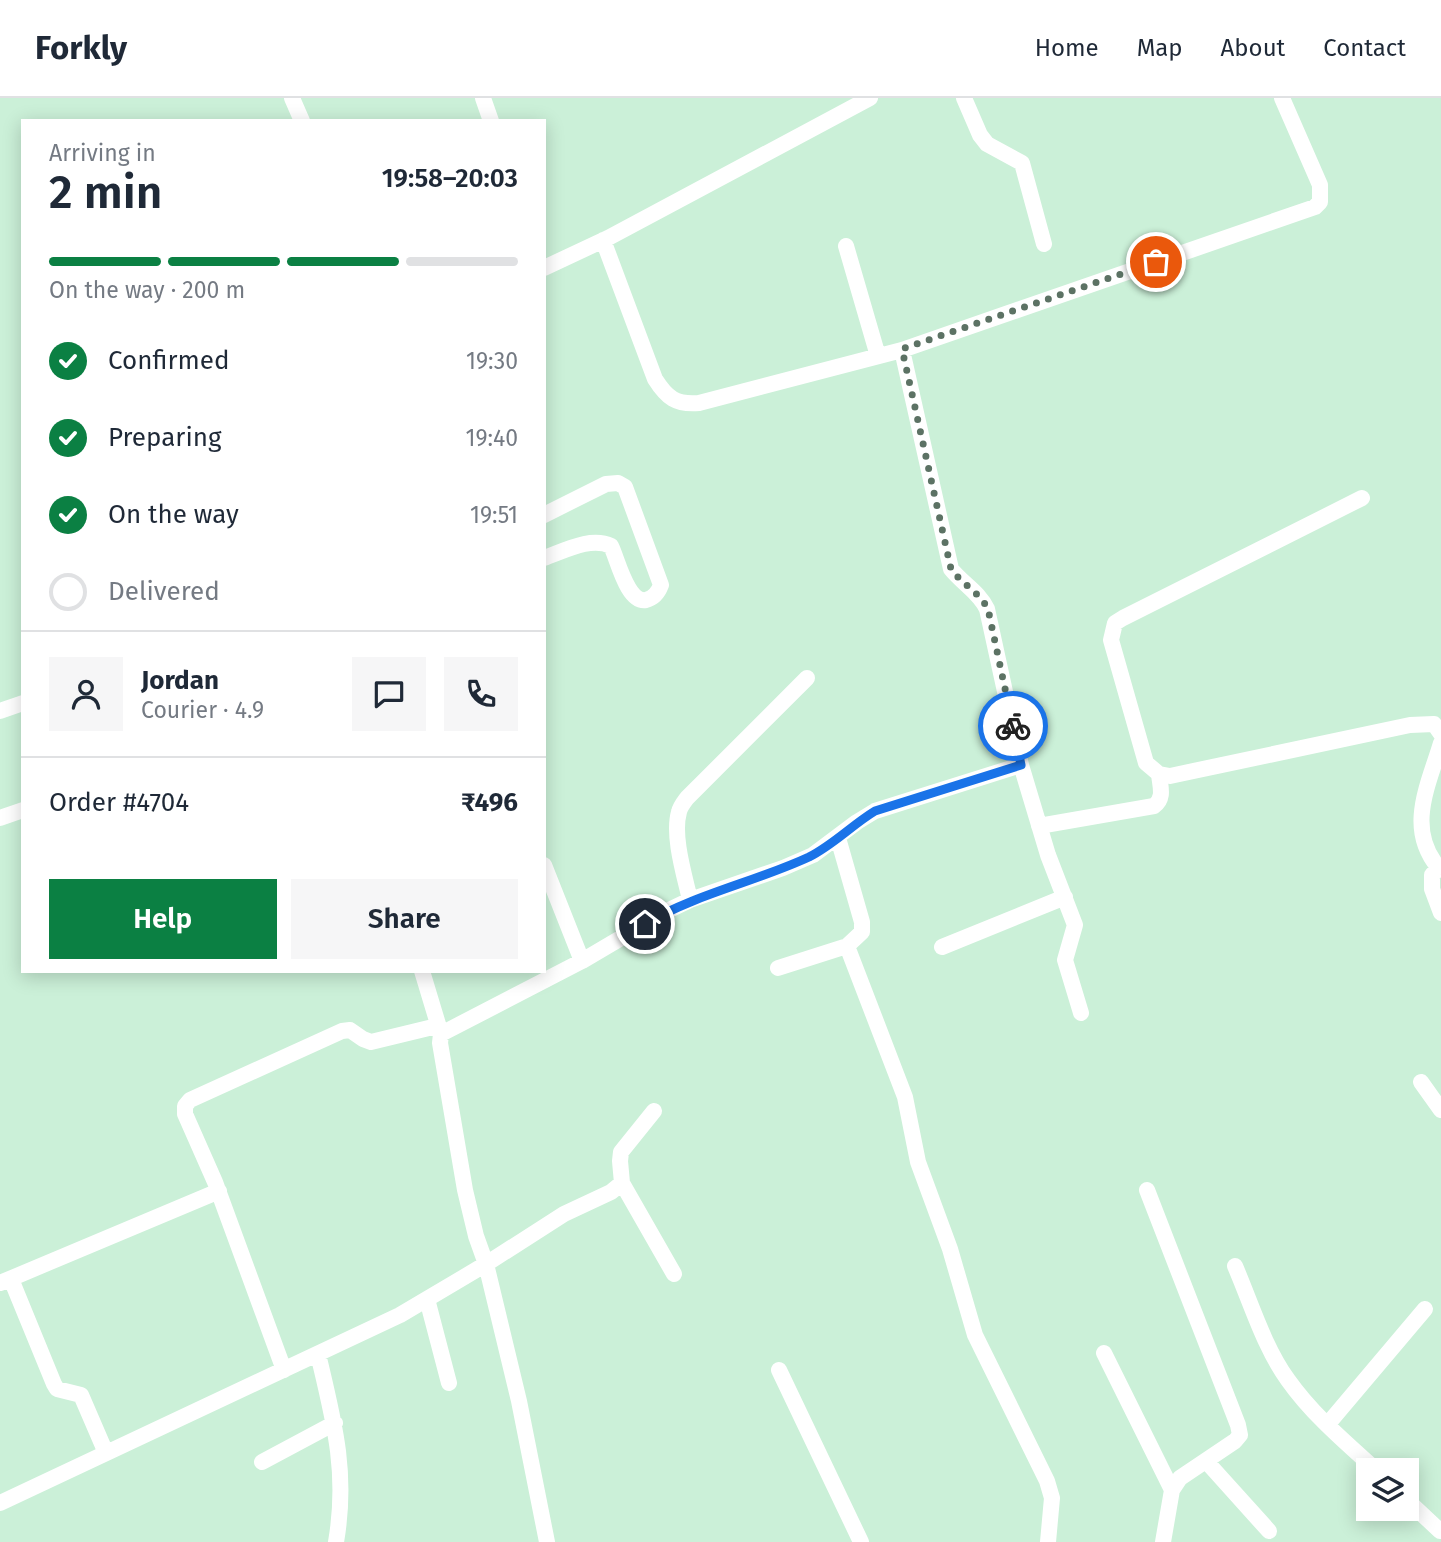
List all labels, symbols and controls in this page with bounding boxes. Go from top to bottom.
text: Forkly [35,28,127,68]
text: Home [1035,34,1099,62]
text: Map [1137,34,1183,62]
text: About [1221,34,1285,62]
text: Contact [1323,34,1406,62]
text: Arriving in [49,139,156,167]
text: 19:58–20:03 [382,163,518,194]
text: 2 min [49,165,162,220]
pin [1126,232,1186,292]
icon: bag [1137,243,1175,281]
text: On the way · 200 m [49,276,245,304]
icon: check [49,342,87,380]
text: Confirmed [108,345,229,376]
text: 19:30 [466,347,518,375]
icon: check [49,419,87,457]
text: Preparing [108,422,221,453]
text: 19:40 [465,424,518,452]
icon: check [49,496,87,534]
text: On the way [108,499,239,530]
text: 19:51 [470,501,518,529]
text: Delivered [108,576,220,607]
button: person [49,657,123,731]
button: chat [352,657,426,731]
button: phone [444,657,518,731]
text: Jordan [141,665,219,696]
courier [978,691,1048,761]
text: Courier · 4.9 [141,696,264,724]
icon: bike [994,707,1032,745]
text: Order #4704 [49,787,189,818]
text: ₹496 [461,787,518,818]
button: Help [49,879,277,959]
button: Share [291,879,518,959]
pin [615,894,675,954]
icon: home [626,905,664,943]
map controls [1356,1458,1419,1521]
button: layers [1356,1458,1419,1521]

